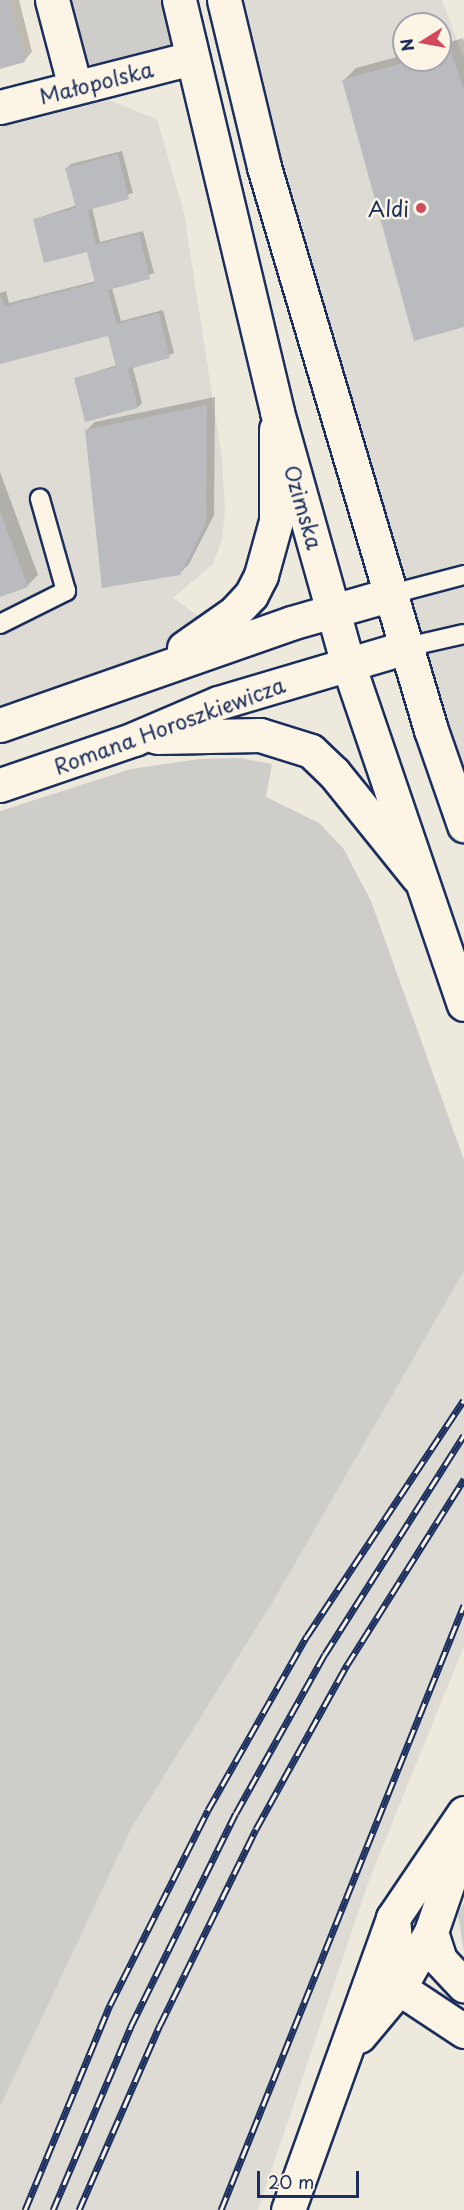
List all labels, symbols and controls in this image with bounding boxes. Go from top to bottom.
north arrow [392,12,452,72]
text: N [393,37,419,54]
street label: Małopolska [36,56,156,108]
place label: Aldi [368,195,409,221]
marker: Aldi [414,201,428,215]
street label: Ozimska [280,462,328,552]
street label: Romana Horoszkiewicza [50,672,288,778]
scale bar [260,2159,362,2197]
text: 20 m [268,2168,314,2195]

